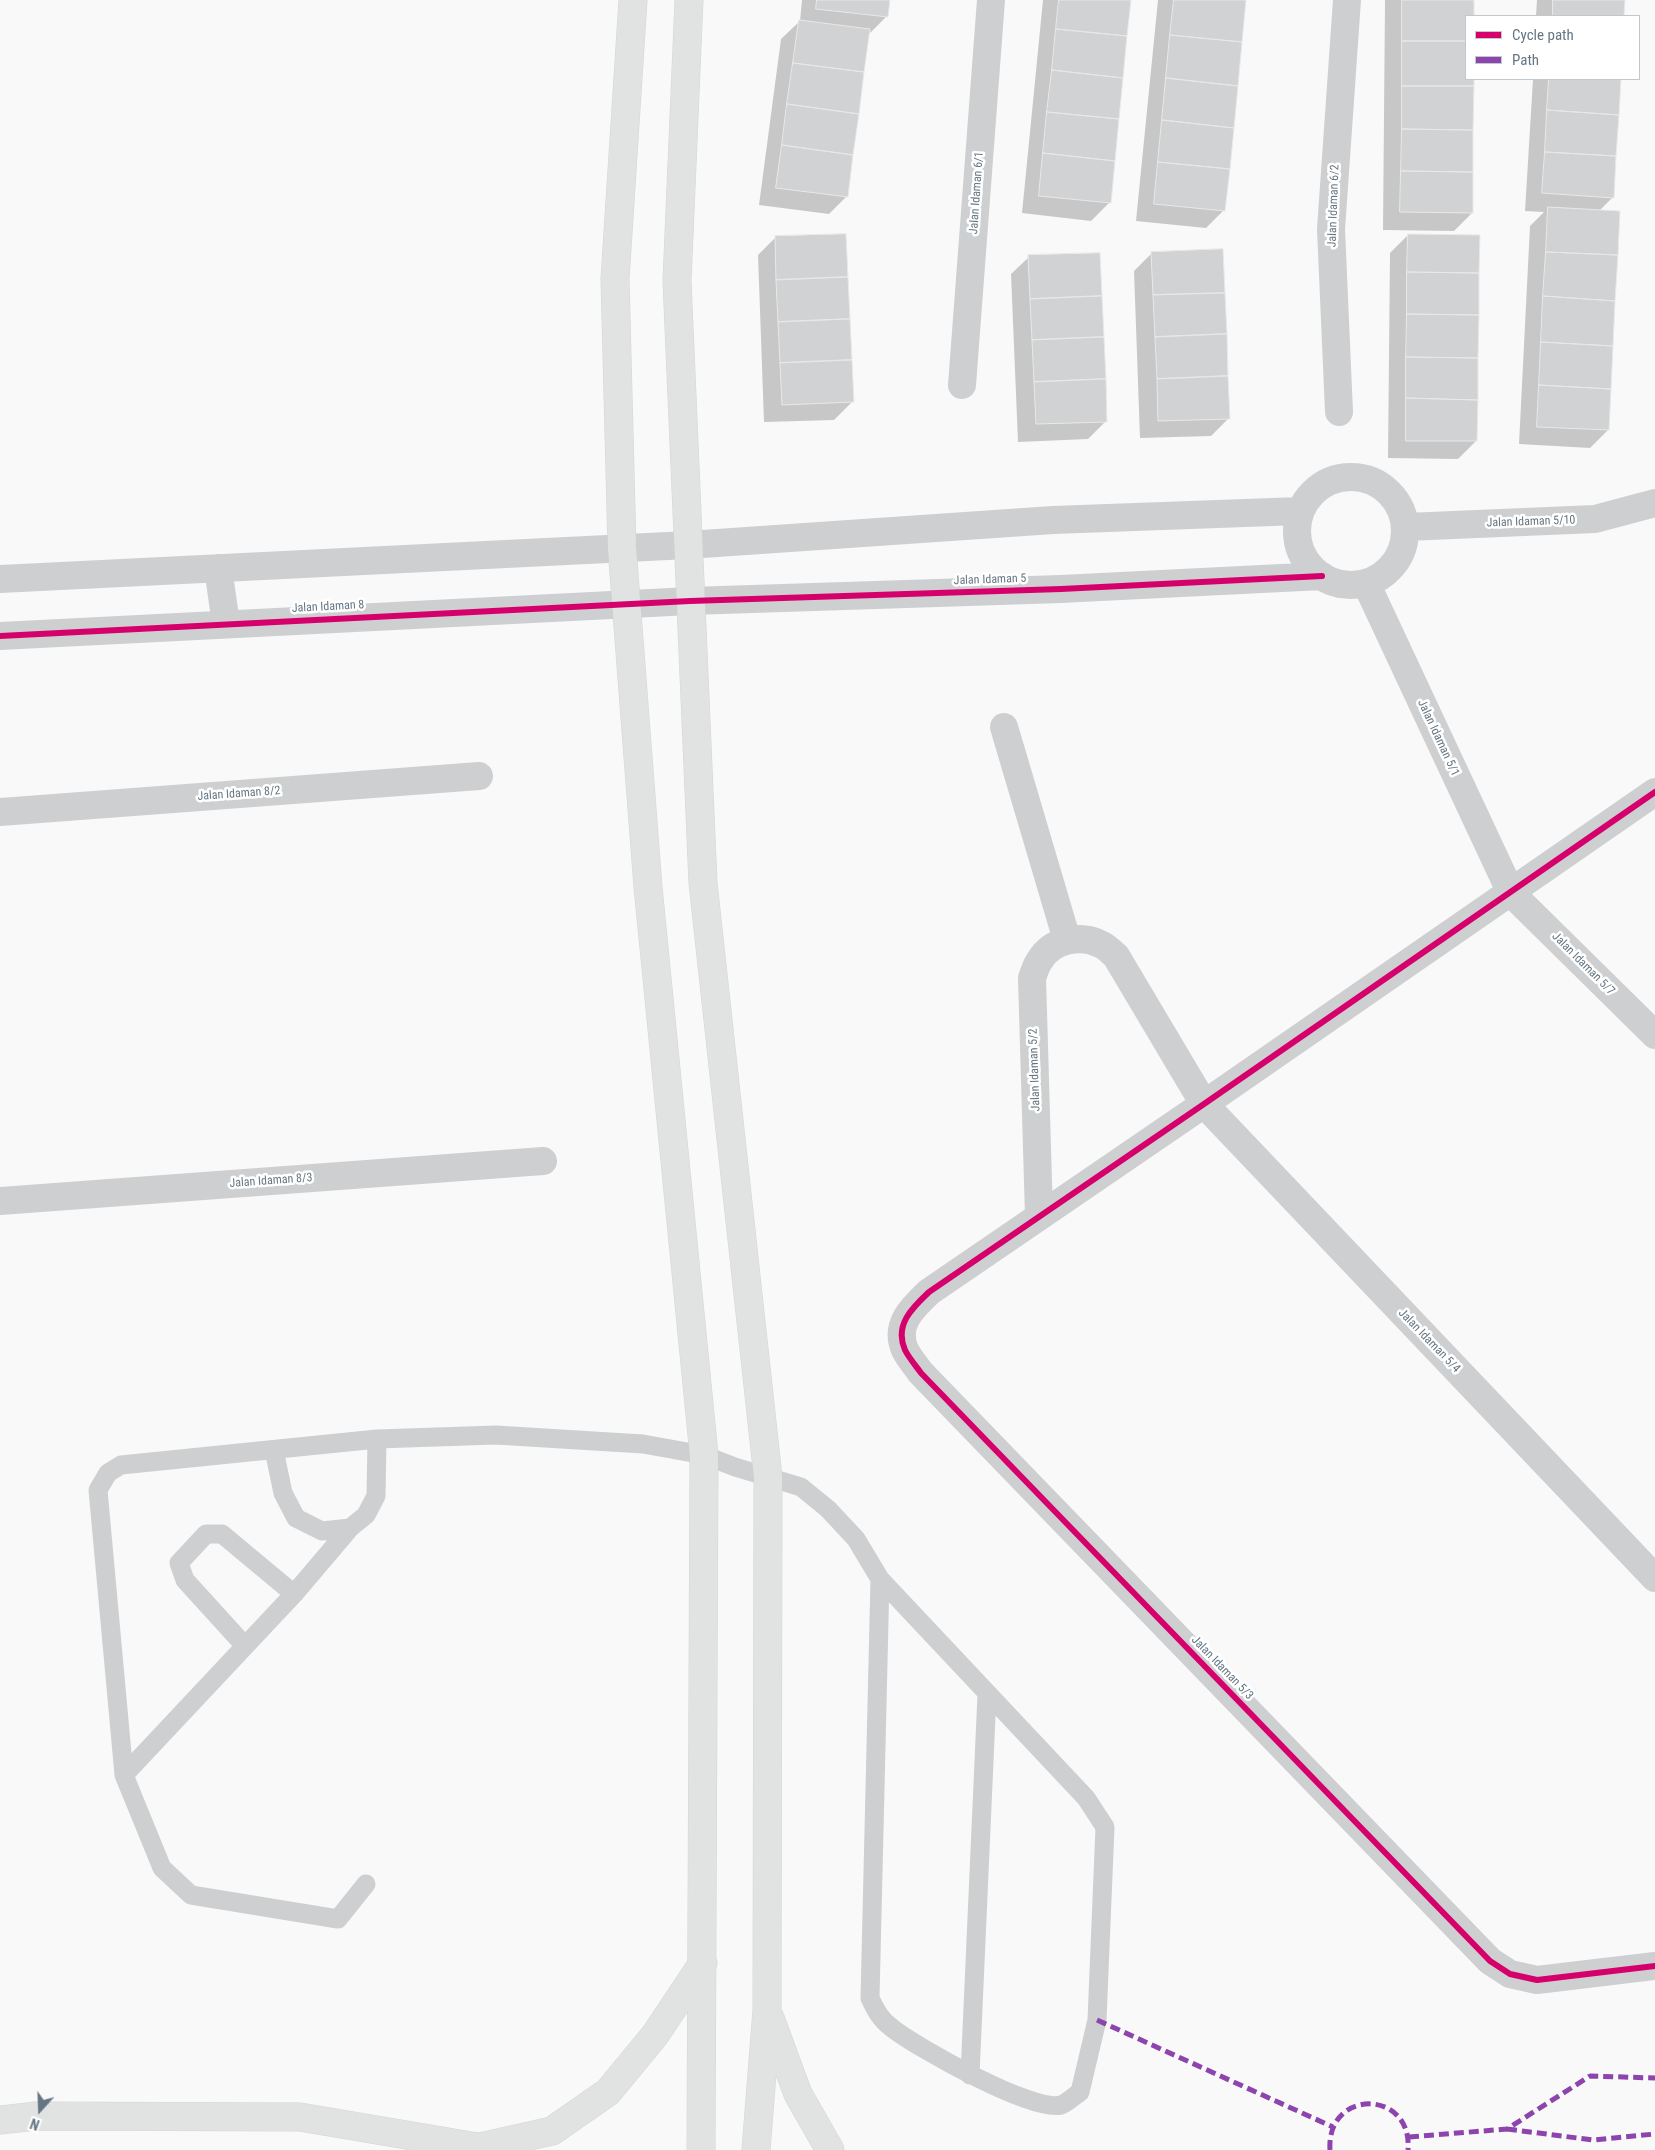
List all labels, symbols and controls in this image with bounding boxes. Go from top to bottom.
legend [1465,15,1640,80]
text: Cycle path [1512,26,1574,44]
text: Path [1512,51,1539,69]
street label: Jalan Idaman 6/1 [967,151,987,235]
street label: Jalan Idaman 6/2 [1325,164,1343,248]
street label: Jalan Idaman 5/10 [1486,513,1576,531]
street label: Jalan Idaman 5 [953,572,1027,588]
street label: Jalan Idaman 8 [291,598,365,616]
street label: Jalan Idaman 5/1 [1414,697,1462,779]
street label: Jalan Idaman 8/2 [197,784,281,804]
street label: Jalan Idaman 5/7 [1549,930,1617,998]
street label: Jalan Idaman 5/2 [1026,1028,1044,1112]
street label: Jalan Idaman 8/3 [229,1171,313,1191]
street label: Jalan Idaman 5/4 [1395,1306,1463,1376]
street label: Jalan Idaman 5/3 [1188,1633,1256,1703]
north arrow [15,2085,65,2135]
text: N [28,2115,42,2133]

